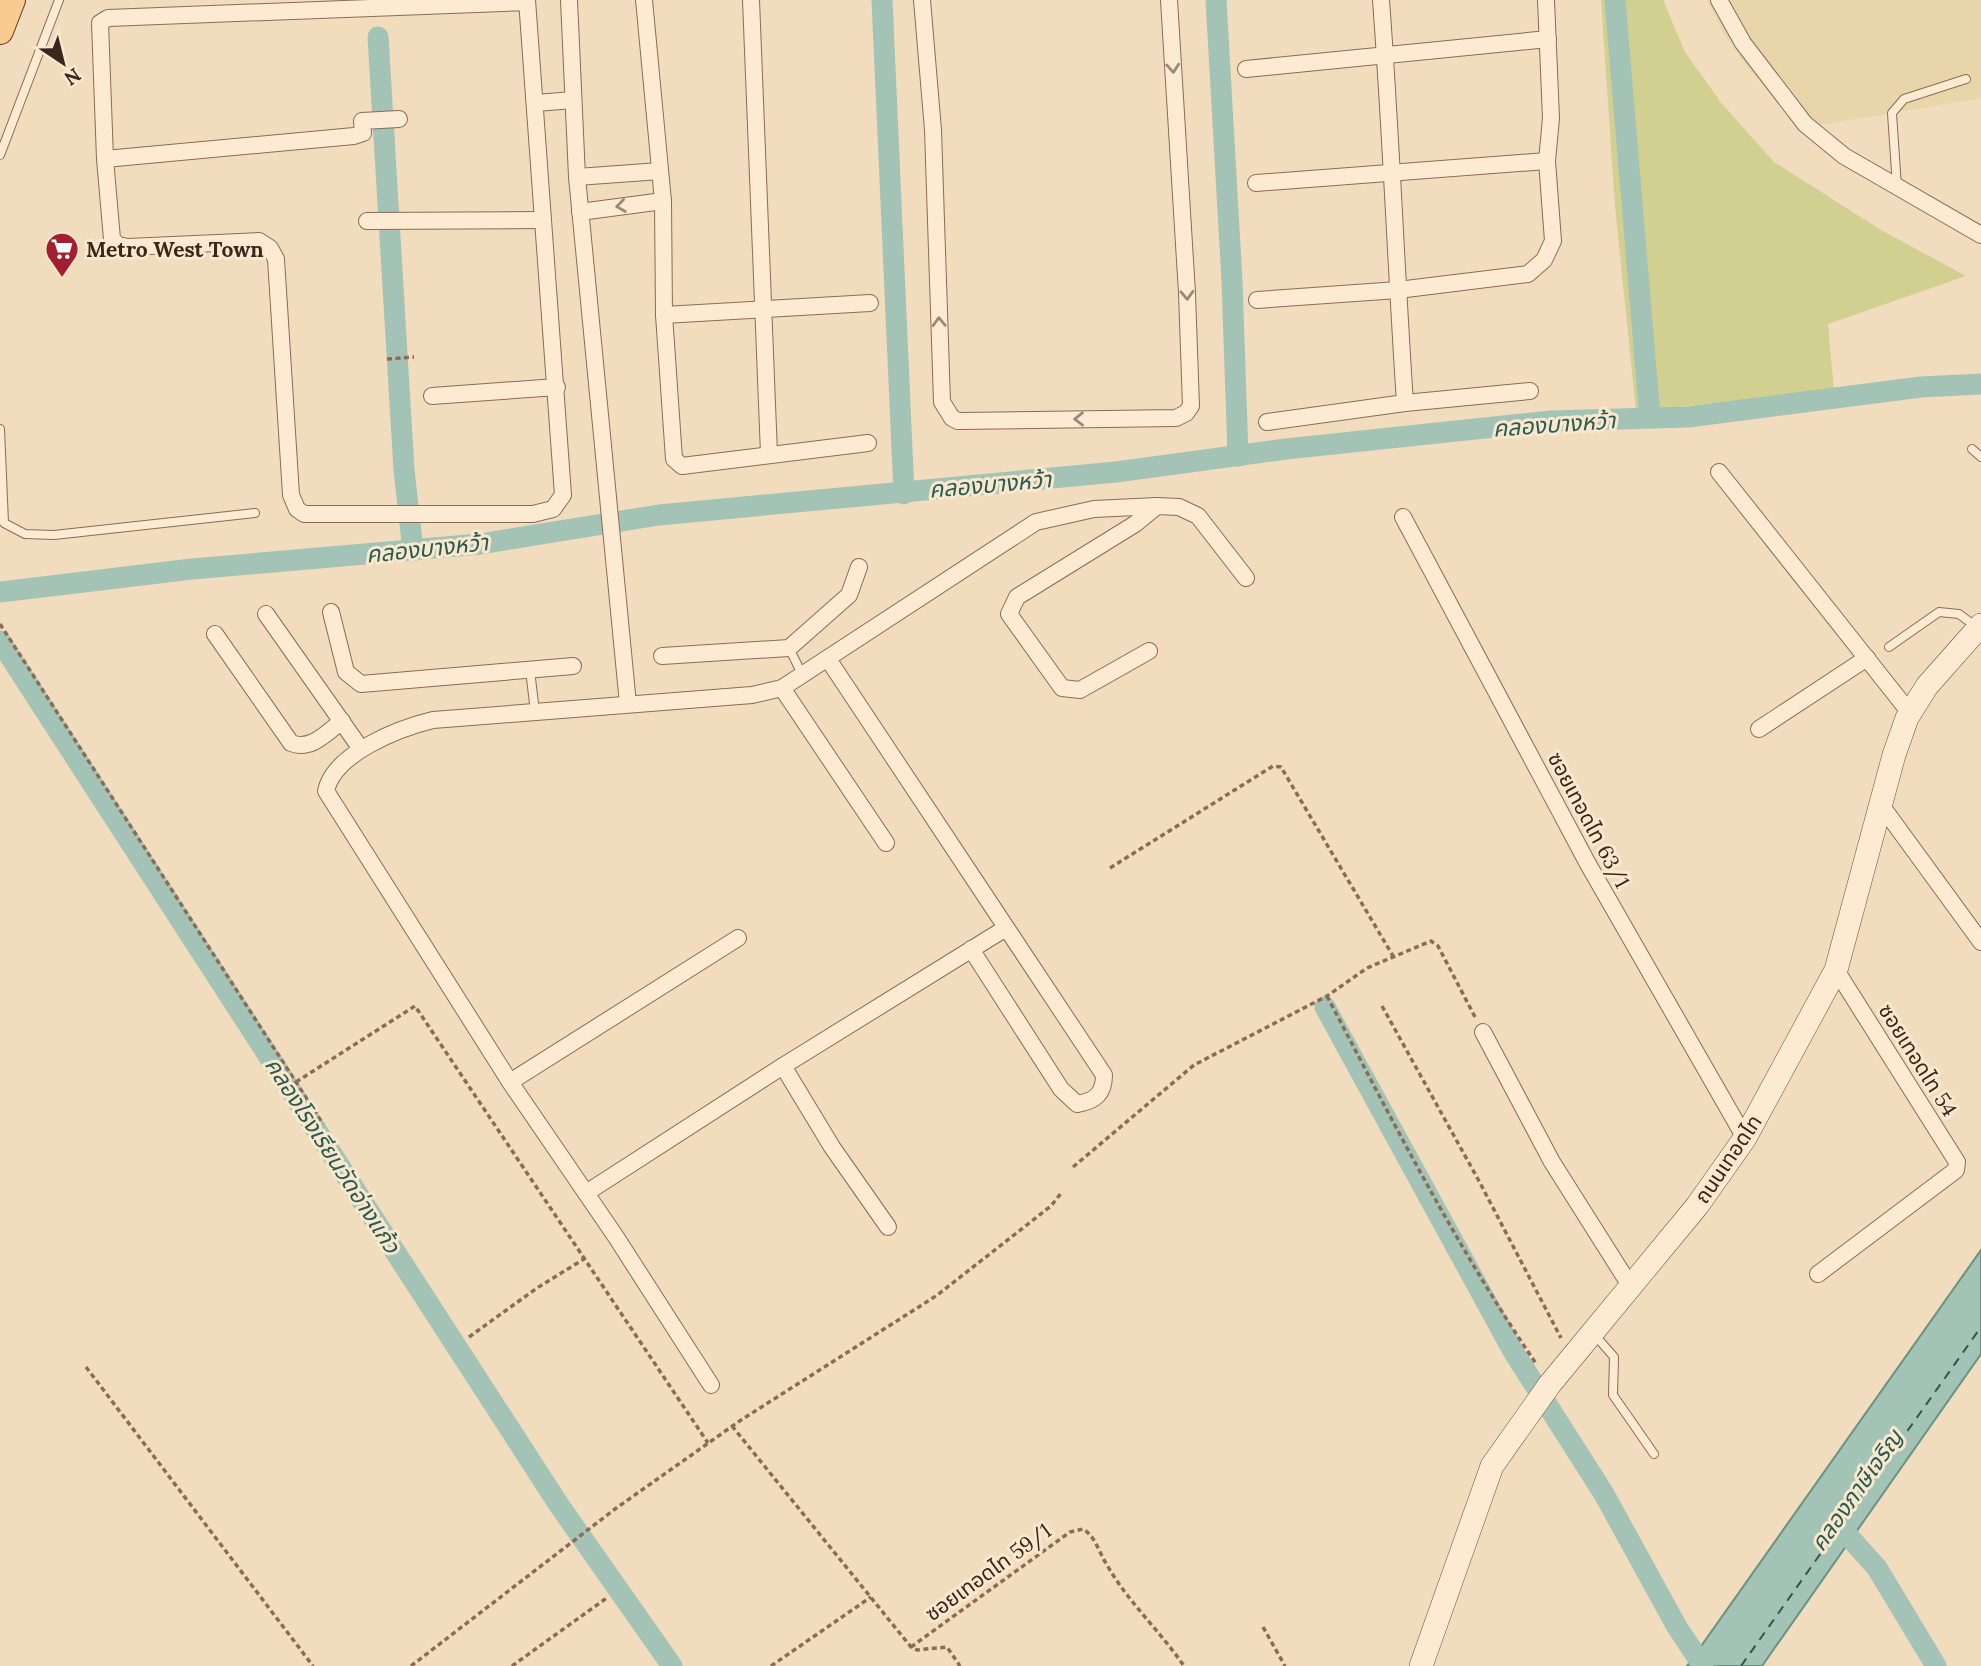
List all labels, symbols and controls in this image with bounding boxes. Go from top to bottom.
north arrow [28,28,98,98]
text: N [60,63,86,91]
one-way arrow [1166,63,1181,74]
one-way arrow [615,199,627,214]
supermarket icon: Metro West Town [43,230,81,279]
place label: Metro West Town [86,236,264,263]
one-way arrow [1180,290,1195,301]
one-way arrow [932,316,947,327]
water label: คลองบางหว้า [1492,405,1618,443]
one-way arrow [1073,411,1084,427]
water label: คลองบางหว้า [928,464,1054,504]
water label: คลองบางหว้า [365,527,491,569]
street label: ซอยเทอดไท 63/1 [1542,747,1636,893]
street label: ซอยเทอดไท 54 [1873,999,1963,1121]
water label: คลองโรงเรียนวัดอ่างแก้ว [259,1052,407,1259]
street label: ถนนเทอดไท [1688,1109,1768,1209]
water label: คลองภาษีเจริญ [1804,1422,1910,1556]
street label: ซอยเทอดไท 59/1 [920,1517,1056,1627]

